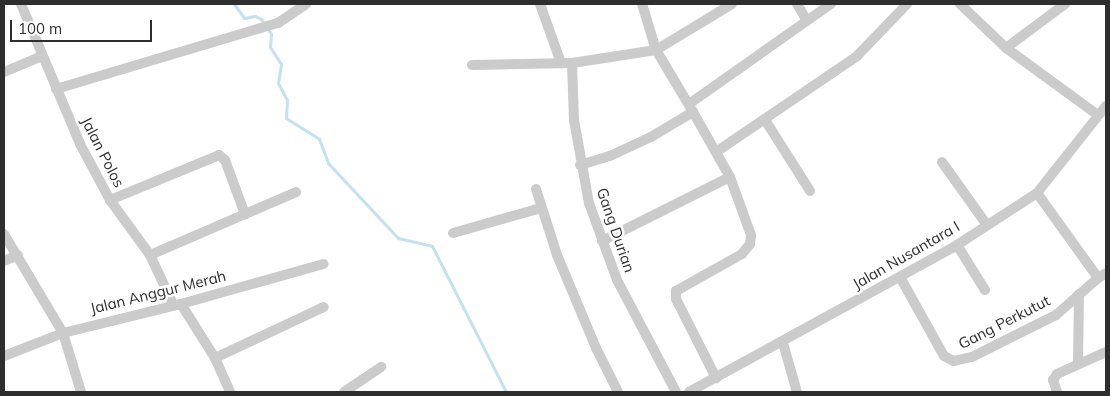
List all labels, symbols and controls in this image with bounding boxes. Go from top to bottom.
scale bar [12,10,155,42]
text: 100 m [18,19,62,38]
street label: Jalan Polos [78,114,128,190]
street label: Gang Durian [593,185,639,275]
street label: Jalan Nusantara I [849,217,963,293]
street label: Jalan Anggur Merah [88,266,228,318]
street label: Gang Perkutut [955,291,1053,353]

